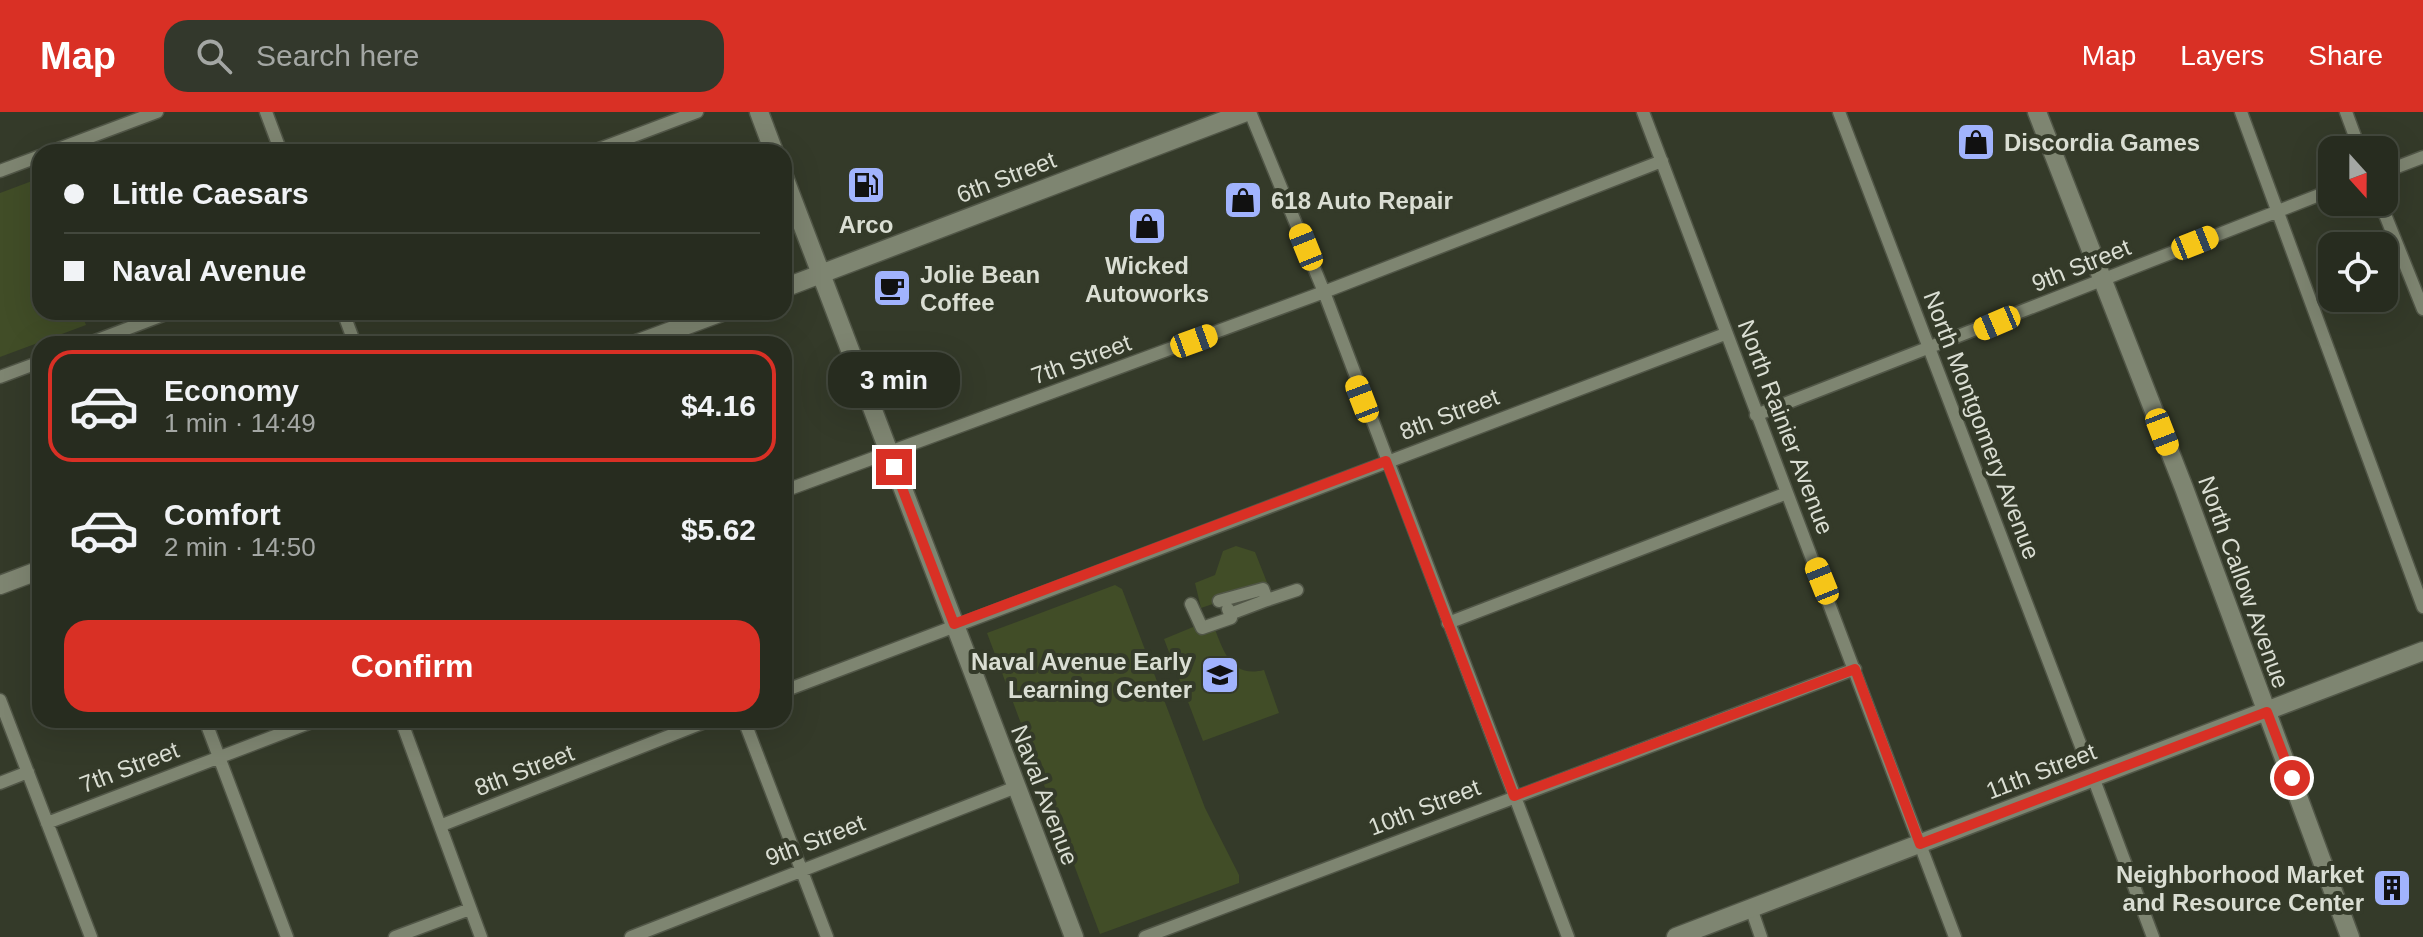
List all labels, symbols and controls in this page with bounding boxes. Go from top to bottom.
search box [164,20,724,92]
icon: search [192,34,236,78]
text: Map [40,35,116,77]
text: Search here [256,39,419,72]
text: Map [2082,40,2136,71]
text: Layers [2180,40,2264,71]
text: Share [2308,40,2383,71]
shop icon: Discordia Games [1955,121,1997,163]
place label: Discordia Games [2004,129,2200,156]
north arrow [2318,136,2398,216]
map controls [2318,136,2398,312]
street label: 6th Street [953,146,1060,208]
fuel station icon: Arco [845,164,887,206]
text: Little Caesars [112,177,309,210]
shop icon: 618 Auto Repair [1222,179,1264,221]
place label: 618 Auto Repair [1271,187,1453,214]
shop icon: Wicked Autoworks [1126,205,1168,247]
place label: Arco [839,211,893,238]
car [1286,220,1326,274]
car [2168,223,2222,263]
button: locate [2318,232,2398,312]
street label: 9th Street [2028,233,2135,297]
place label: Wicked Autoworks [1085,252,1209,307]
text: Naval Avenue [112,254,307,287]
place label: Jolie Bean Coffee [920,261,1040,316]
cafe icon: Jolie Bean Coffee [871,267,913,309]
street label: North Montgomery Avenue [1918,287,2046,563]
car [1970,303,2024,343]
street label: North Rainier Avenue [1733,316,1839,538]
car [1167,322,1221,360]
street label: 7th Street [1027,328,1135,389]
callout: 3 min [828,351,960,407]
text: 3 min [860,365,928,395]
icon: car [68,370,140,442]
car [1342,372,1382,426]
text: Economy [164,374,299,407]
street label: 8th Street [1396,383,1503,445]
text: $4.16 [681,389,756,422]
car [2142,405,2182,459]
text: 1 min · 14:49 [164,408,316,438]
route end [876,449,912,485]
street label: North Callow Avenue [2193,472,2295,692]
icon: car [68,494,140,566]
text: Comfort [164,498,281,531]
text: $5.62 [681,513,756,546]
text: 2 min · 14:50 [164,532,316,562]
car [1802,554,1842,608]
button: Confirm [64,620,760,712]
place label: Naval Avenue Early Learning Center [971,648,1193,703]
school or university icon: Naval Avenue Early Learning Center [1199,654,1241,696]
street label: Naval Avenue [1006,721,1084,869]
street label: 7th Street [76,736,183,798]
street label: 11th Street [1982,738,2100,804]
street label: 8th Street [471,739,578,801]
route start [2274,760,2310,796]
street label: 10th Street [1364,773,1484,841]
street label: 9th Street [762,809,869,871]
place label: Neighborhood Market and Resource Center [2116,861,2364,916]
building icon: Neighborhood Market and Resource Center [2371,867,2413,909]

